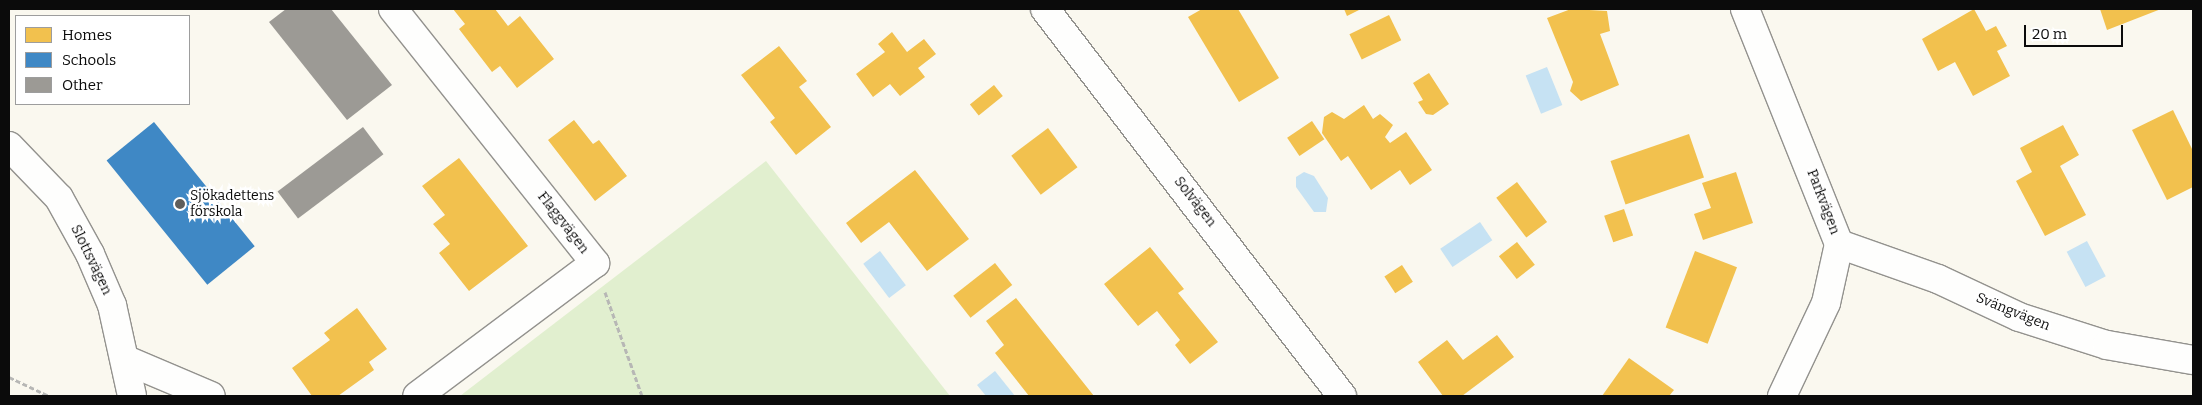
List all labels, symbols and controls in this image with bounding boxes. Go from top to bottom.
legend [15,15,190,105]
scale bar [2027,15,2126,47]
text: 20 m [2032,25,2067,43]
text: Homes [62,26,112,44]
text: Schools [62,51,116,69]
text: Other [62,76,103,94]
street label: Parkvägen [1803,167,1843,237]
street label: Solvägen [1170,174,1220,230]
place label: Sjökadettens förskola [190,188,274,220]
street label: Flaggvägen [534,189,592,257]
marker: Sjökadettens förskola [174,198,186,210]
street label: Slottsvägen [67,222,115,298]
street label: Svängvägen [1974,290,2052,334]

